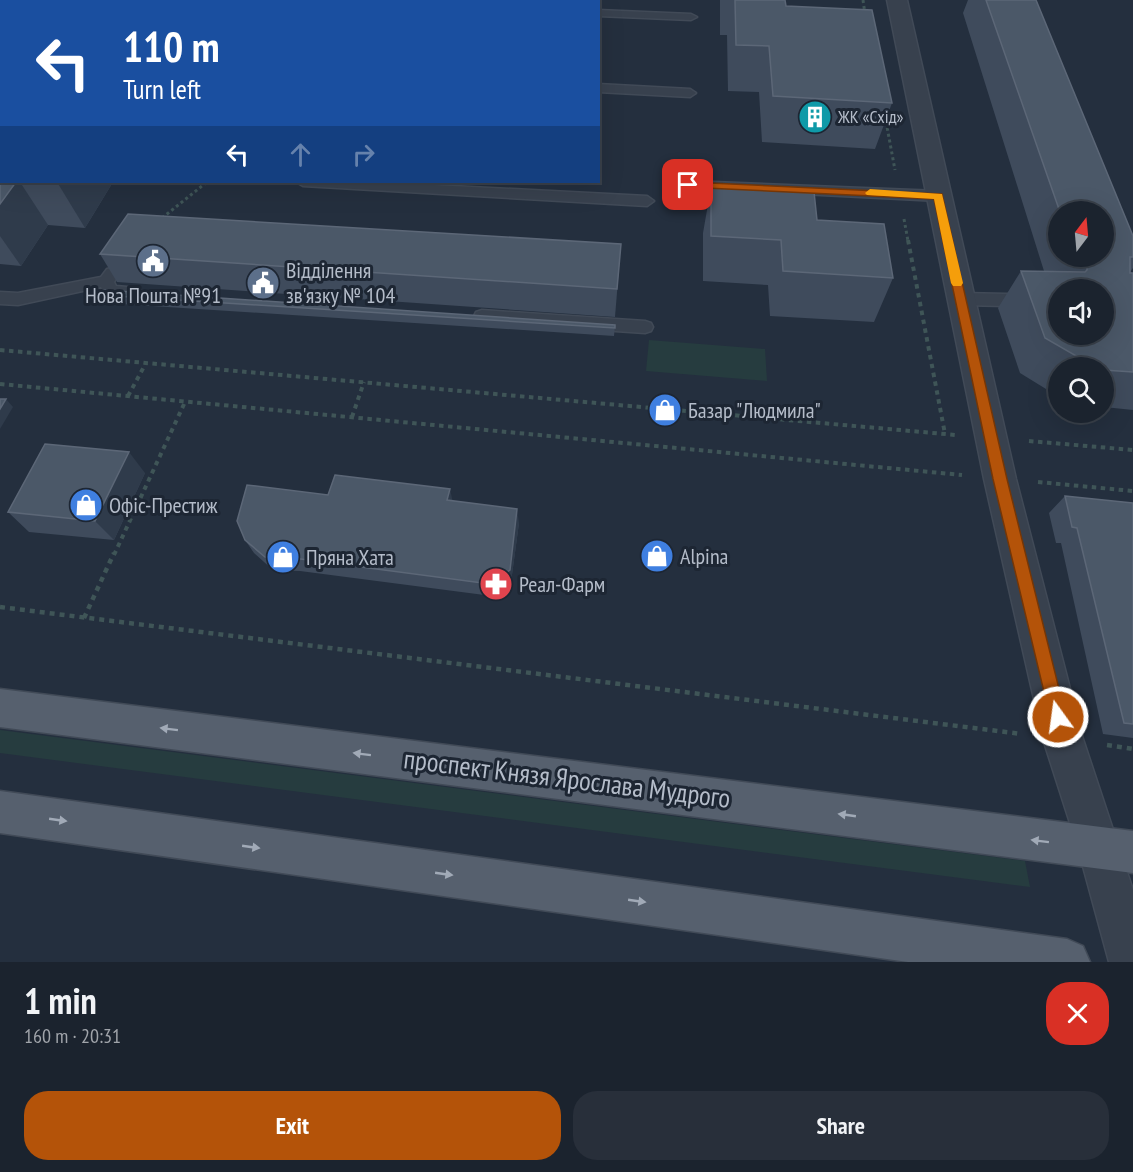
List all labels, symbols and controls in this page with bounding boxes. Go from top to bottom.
text: 110 m [123,19,220,74]
icon: left [24,24,102,102]
text: Turn left [123,72,201,106]
building icon: ЖК «Схід» [797,99,833,135]
place label: ЖК «Схід» [837,105,904,128]
icon: left [221,138,254,171]
icon: ahead [284,138,317,171]
icon: right [347,138,380,171]
pin [662,159,713,210]
icon: arrive [671,168,704,201]
north arrow [1048,201,1114,267]
map controls [1048,201,1114,423]
public building icon: Нова Пошта №91 [135,243,171,279]
place label: Відділення зв'язку № 104 [286,256,396,309]
public building icon: Відділення зв'язку № 104 [245,265,281,301]
button: sound [1048,279,1114,345]
place label: Нова Пошта №91 [85,281,221,309]
button: search [1048,357,1114,423]
shop icon: Базар "Людмила" [647,392,683,428]
place label: Базар "Людмила" [688,396,821,424]
shop icon: Офіс-Престиж [68,487,104,523]
place label: Офіс-Престиж [109,491,218,519]
shop icon: Alpina [639,538,675,574]
shop icon: Пряна Хата [265,539,301,575]
place label: Alpina [680,542,728,570]
place label: Пряна Хата [306,543,394,571]
pharmacy icon: Реал-Фарм [478,566,514,602]
place label: Реал-Фарм [519,570,605,598]
position arrow [1026,685,1090,749]
one-way arrow [159,725,178,734]
street label: проспект Князя Ярослава Мудрого [402,741,732,815]
one-way arrow [352,749,371,759]
one-way arrow [838,810,857,819]
one-way arrow [49,815,68,824]
one-way arrow [1031,836,1050,845]
one-way arrow [242,842,261,851]
one-way arrow [435,869,454,878]
one-way arrow [628,896,647,906]
text: 1 min [24,977,97,1024]
button: close [1046,982,1109,1045]
text: 160 m · 20:31 [24,1023,121,1049]
button: Exit [24,1091,561,1160]
button: Share [573,1091,1109,1160]

